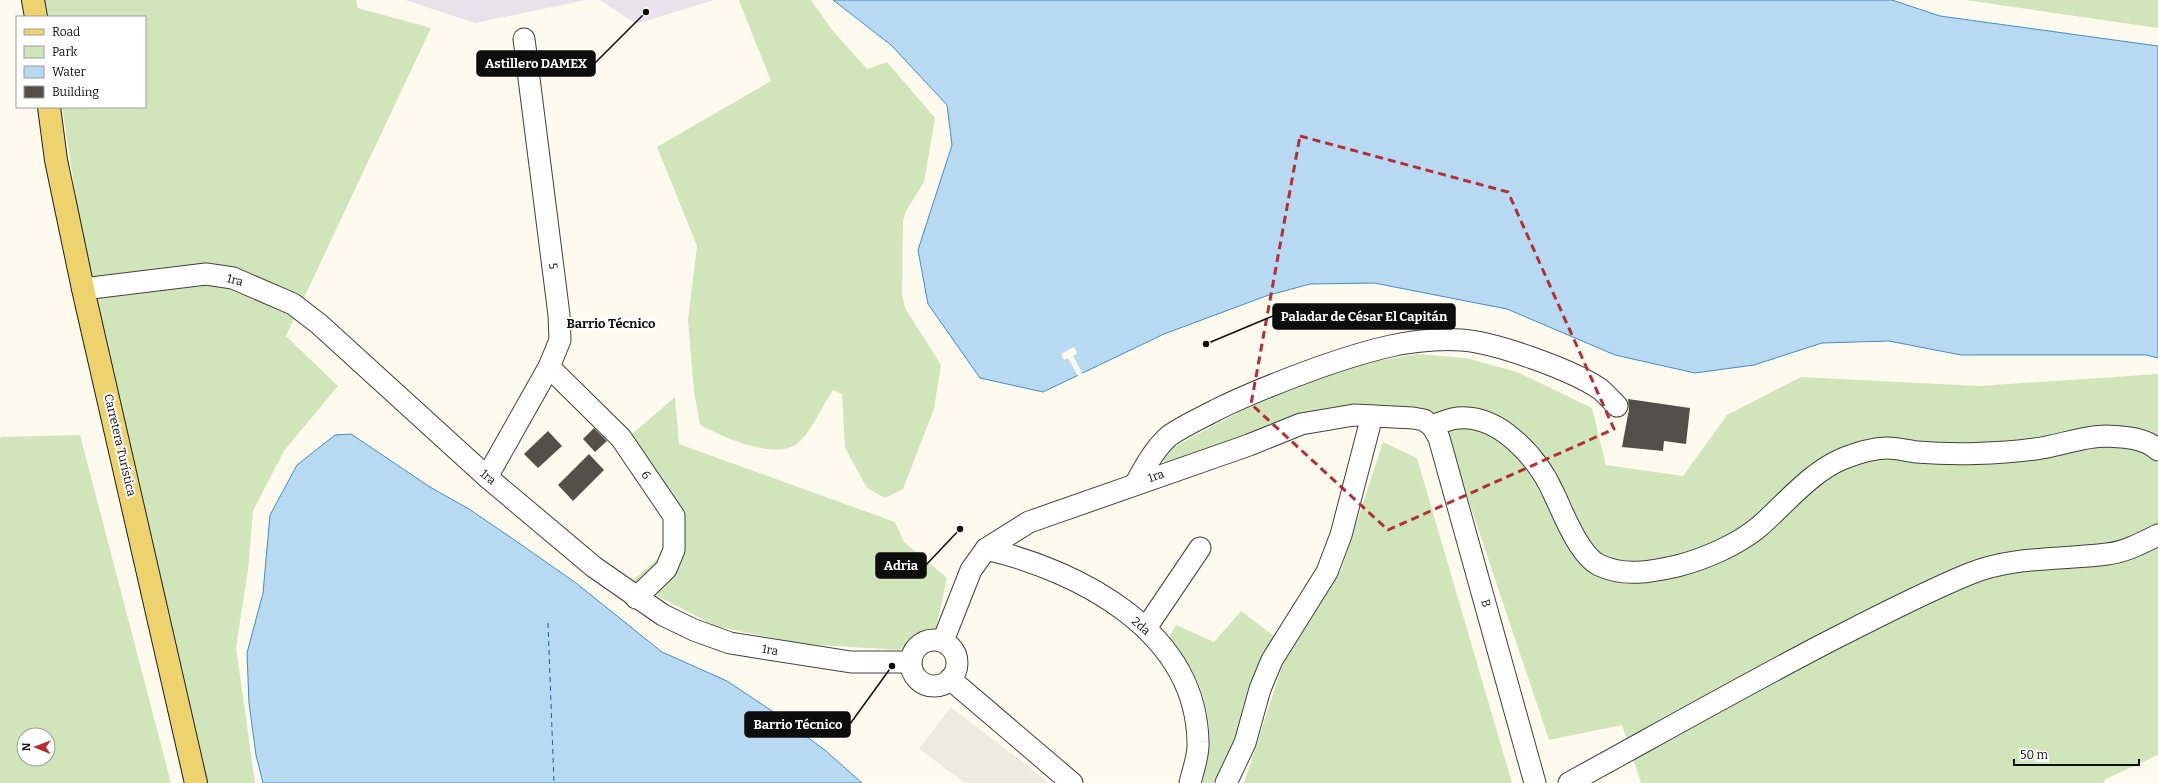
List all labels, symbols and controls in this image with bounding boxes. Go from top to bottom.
legend [16,16,146,108]
text: Road [52,25,80,39]
text: Park [52,45,78,59]
callout: Astillero DAMEX [477,51,595,76]
text: Astillero DAMEX [485,56,588,71]
text: Water [52,65,87,79]
text: Building [52,85,99,99]
street label: 5 [546,262,560,270]
street label: 1ra [225,271,245,289]
callout: Paladar de César El Capitán [1273,304,1455,329]
text: Paladar de César El Capitán [1281,309,1448,324]
district label: Barrio Técnico [566,316,656,331]
street label: Carretera Turística [101,392,139,498]
street label: 1ra [477,466,499,488]
street label: 1ra [1146,467,1166,485]
street label: 6 [638,468,654,482]
callout: Adria [876,553,926,578]
text: Adria [884,558,919,573]
street label: B [1478,597,1494,609]
street label: 2da [1129,614,1153,638]
street label: 1ra [761,642,780,658]
callout: Barrio Técnico [745,712,850,737]
text: Barrio Técnico [753,717,843,732]
north arrow [16,727,56,767]
scale bar [2014,741,2139,767]
text: N [20,742,33,751]
text: 50 m [2020,748,2049,762]

